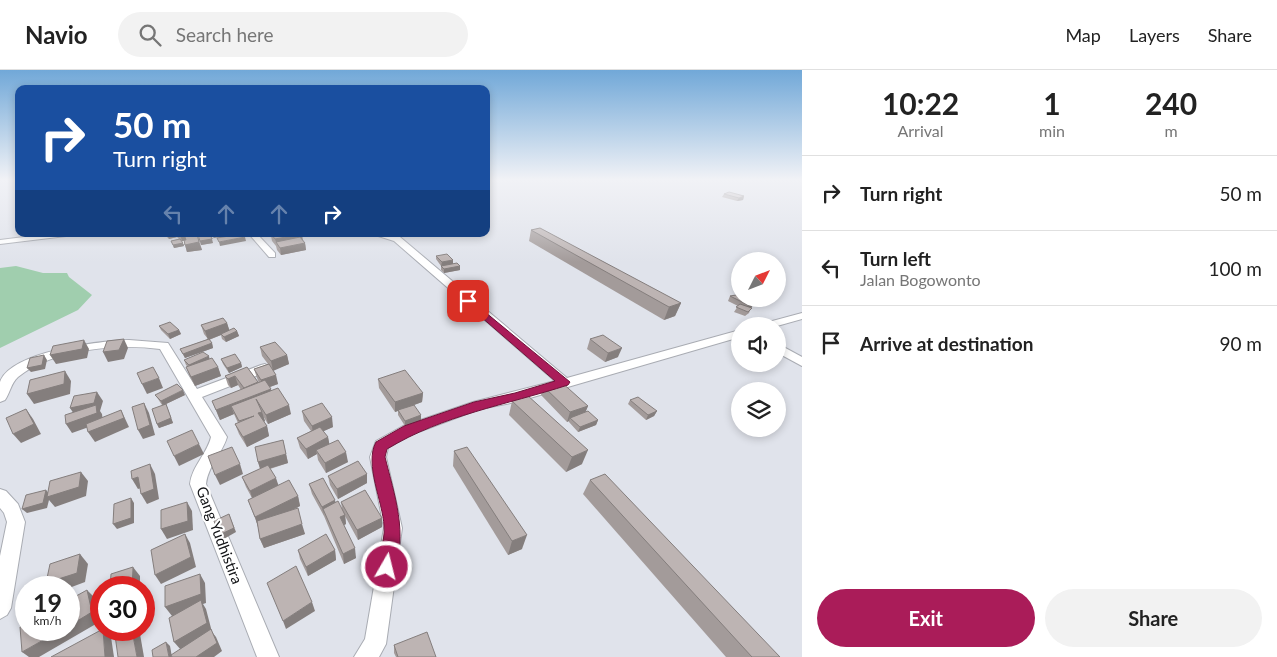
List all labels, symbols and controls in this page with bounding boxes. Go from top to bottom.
search box [118,12,468,57]
text: Navio [25,20,88,49]
icon: search [136,21,164,49]
text: Search here [176,23,274,46]
text: Map [1065,24,1101,46]
text: Layers [1129,24,1180,46]
text: Share [1208,24,1252,46]
text: 10:22 [882,85,959,121]
text: 1 [1043,85,1061,121]
text: 240 [1145,85,1197,121]
text: 50 m [113,103,191,145]
icon: right [30,105,95,170]
text: Arrival [897,121,944,140]
text: min [1039,121,1065,140]
text: m [1164,121,1178,140]
text: Turn right [113,145,207,172]
icon: right [817,179,845,207]
text: Turn right [860,182,942,205]
text: 50 m [1219,182,1262,205]
icon: left [159,200,187,228]
icon: ahead [212,200,240,228]
icon: ahead [265,200,293,228]
icon: right [318,200,346,228]
text: Turn left [860,247,931,270]
north arrow [731,252,786,308]
map controls [731,252,786,437]
icon: left [817,254,845,282]
text: 100 m [1208,257,1262,280]
text: Jalan Bogowonto [860,270,981,289]
pin [447,280,489,322]
icon: arrive [454,287,482,315]
button: sound [731,317,786,372]
icon: arrive [817,329,845,357]
text: Arrive at destination [860,332,1033,355]
text: 90 m [1219,332,1262,355]
button: layers [731,382,786,437]
street label: Gang Yudhistira [193,484,247,586]
position arrow [360,540,412,592]
speed limit sign: 30 [90,576,155,641]
text: 19 [33,587,62,617]
button: Exit [817,589,1035,647]
button: Share [1045,589,1262,647]
text: km/h [33,613,62,628]

